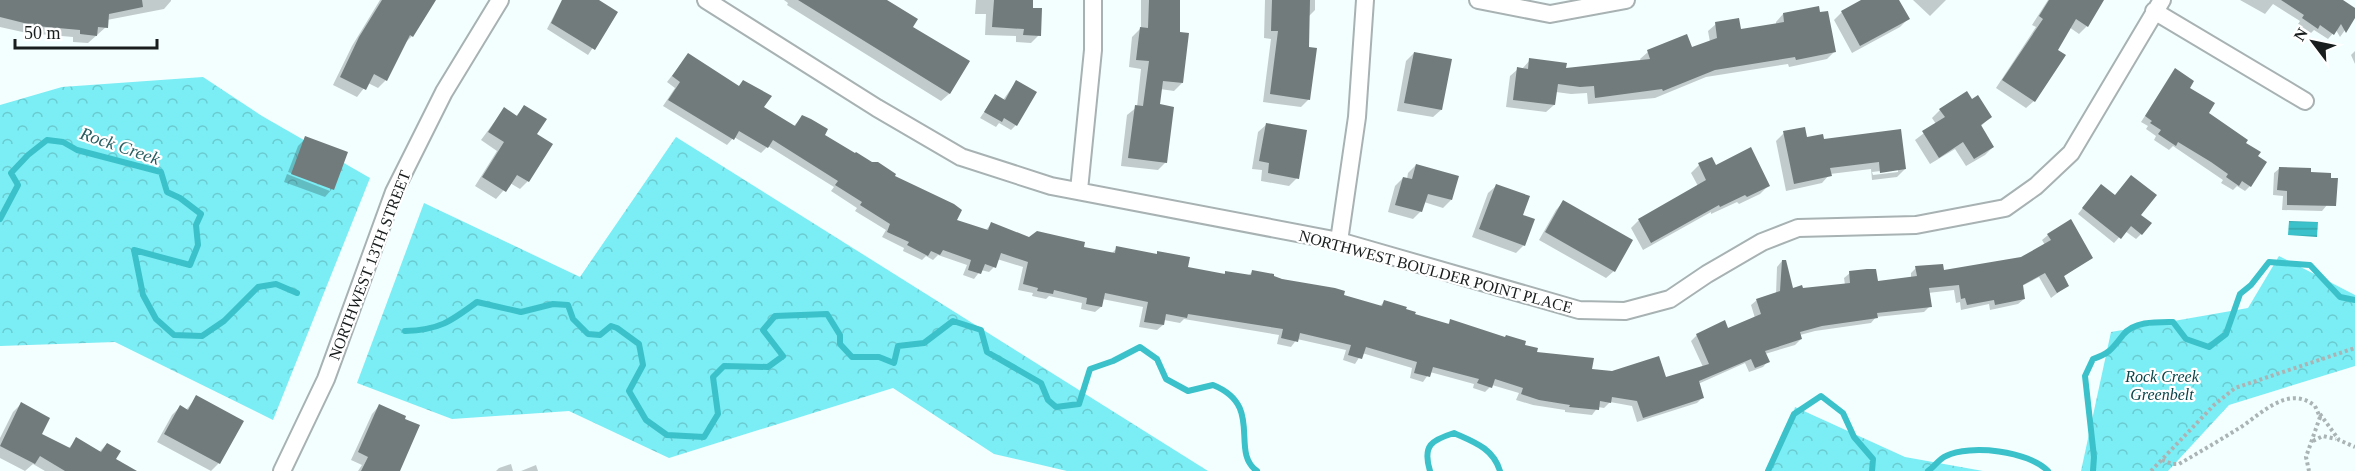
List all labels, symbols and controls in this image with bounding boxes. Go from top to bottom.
scale bar [15,12,158,50]
north arrow [2283,12,2343,72]
text: 50 m [24,23,61,43]
text: N [2290,25,2311,44]
water label: Rock Creek [77,123,163,169]
street label: NORTHWEST 13TH STREET [325,168,414,362]
street label: NORTHWEST BOULDER POINT PLACE [1297,227,1574,316]
park label: Rock Creek Greenbelt [2124,368,2200,403]

